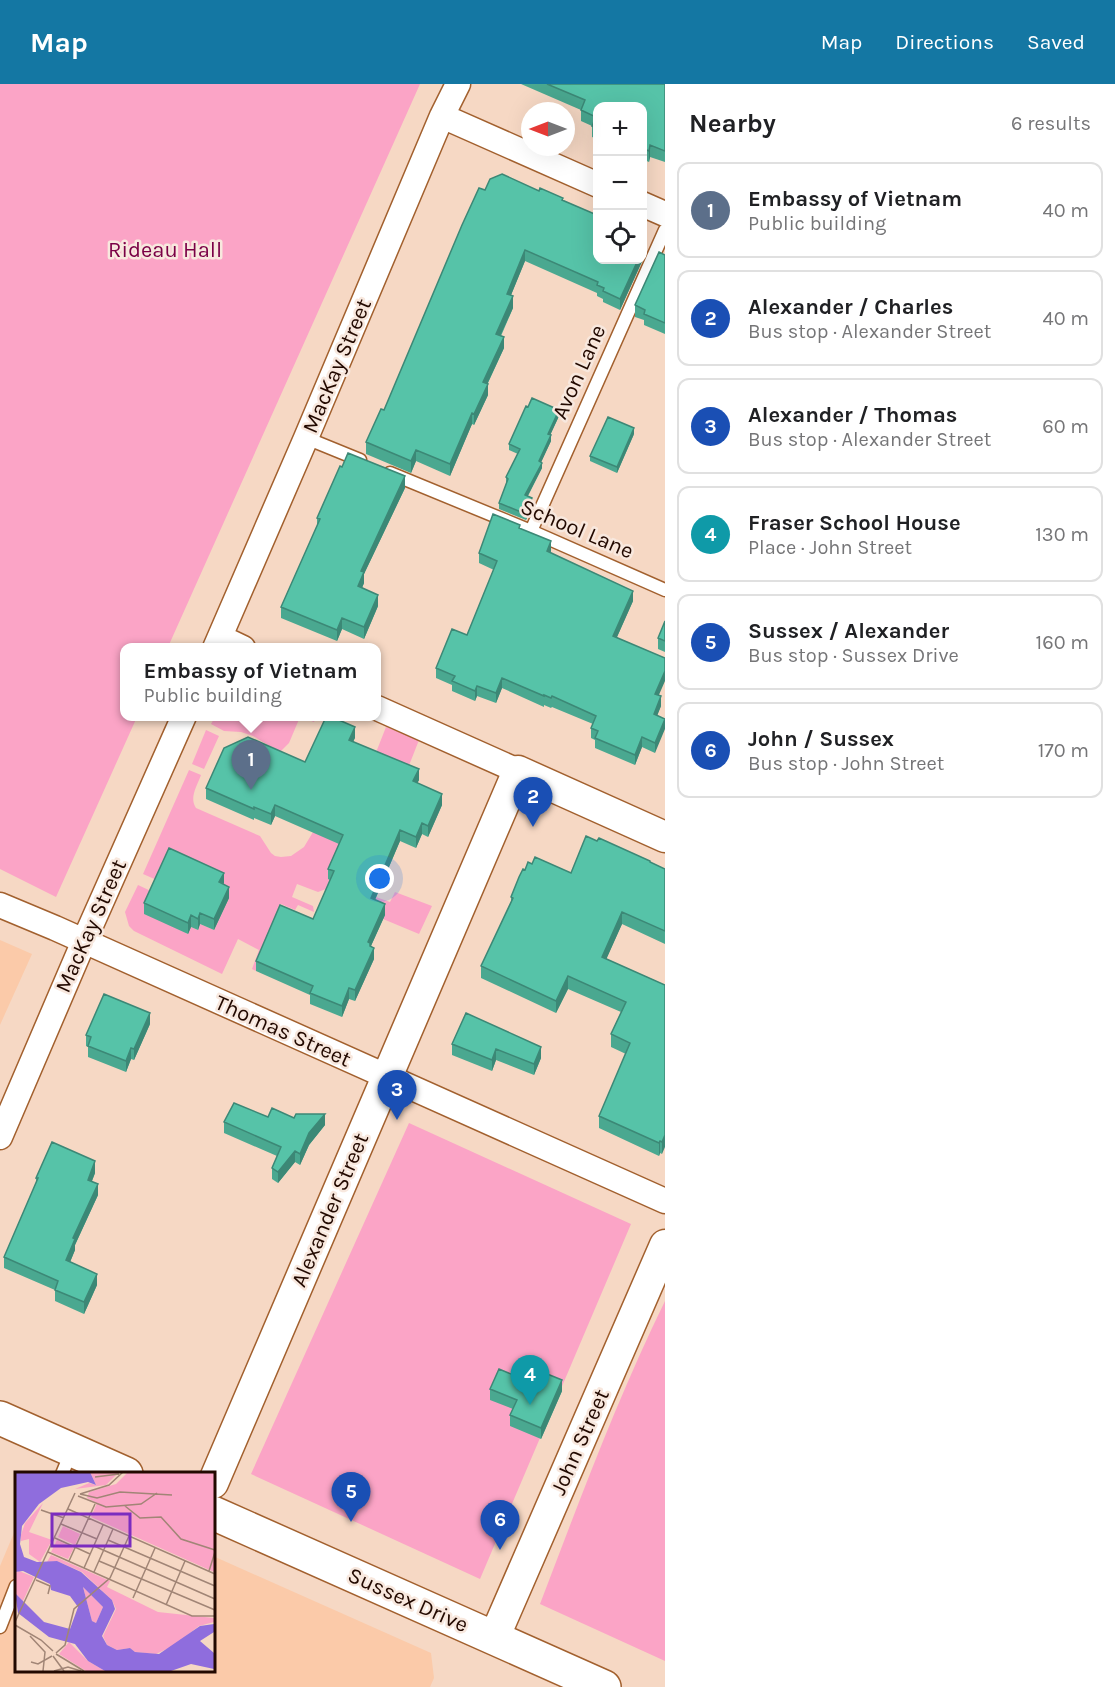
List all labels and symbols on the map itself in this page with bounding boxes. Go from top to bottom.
north arrow [521,102,575,156]
park label: Rideau Hall [108,237,222,263]
street label: MacKay Street [297,295,377,437]
street label: Avon Lane [547,321,611,423]
street label: School Lane [517,494,637,564]
pin: 1 [232,740,270,790]
pin: 2 [514,778,552,827]
street label: MacKay Street [50,855,132,997]
your location [365,864,394,893]
street label: Thomas Street [211,989,355,1073]
pin: 3 [378,1070,416,1120]
street label: Alexander Street [286,1129,374,1291]
pin: 4 [510,1356,550,1405]
street label: John Street [545,1385,615,1499]
inset map [15,1472,214,1672]
pin: 5 [332,1472,370,1522]
pin: 6 [480,1500,520,1550]
street label: Sussex Drive [344,1562,472,1638]

